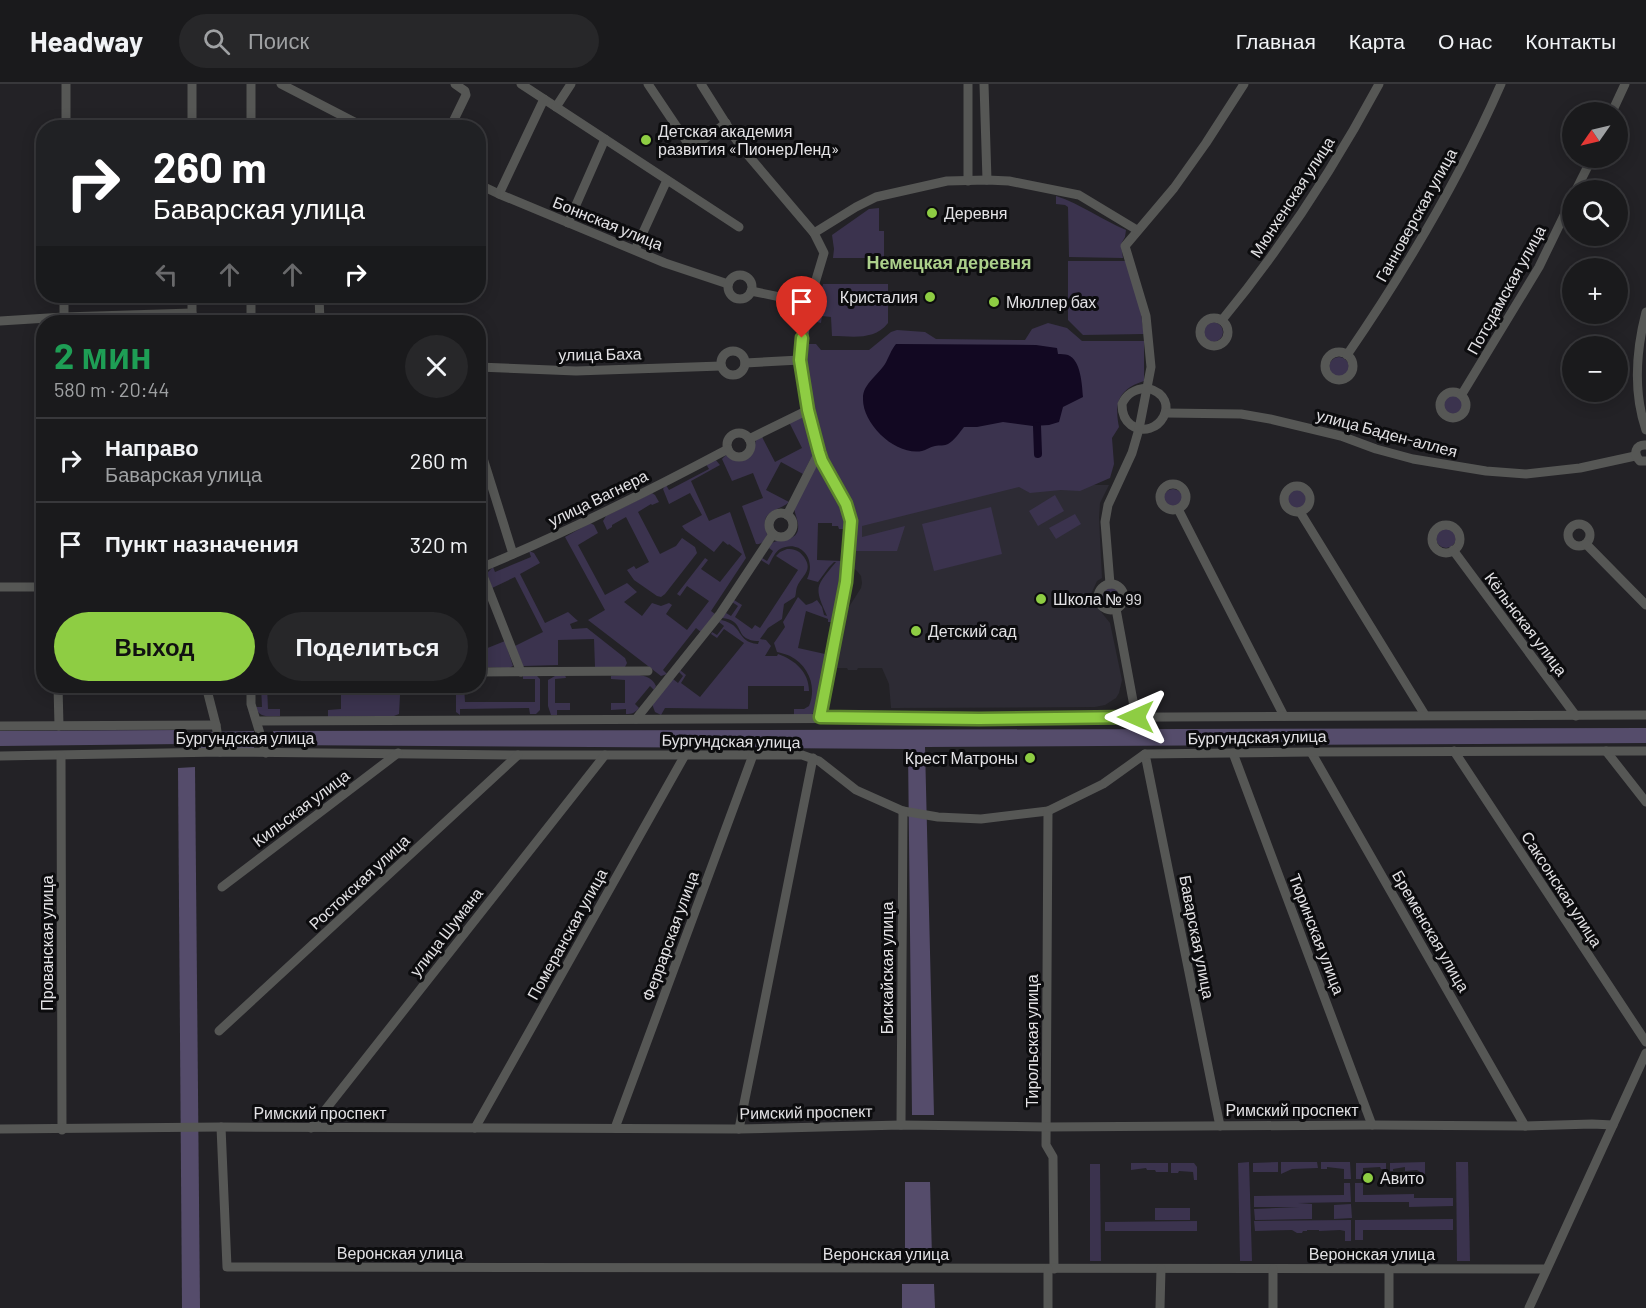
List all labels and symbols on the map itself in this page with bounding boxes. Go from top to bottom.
north arrow [1562,102,1628,168]
place label: Детская академия развития «ПионерЛенд» [658,121,839,158]
marker: Детская академия развития «ПионерЛенд» [639,133,653,147]
street label: Мюнхенская улица [1246,133,1338,261]
street label: Ганноверская улица [1371,145,1460,285]
street label: Боннская улица [550,192,666,253]
place label: Деревня [944,203,1008,222]
marker: Деревня [925,206,939,220]
street label: Потсдамская улица [1462,222,1549,358]
district label: Немецкая деревня [866,251,1032,273]
pin [776,276,827,338]
place label: Кристалия [840,287,918,306]
marker: Кристалия [923,290,937,304]
place label: Мюллер бах [1006,292,1096,311]
marker: Мюллер бах [987,295,1001,309]
street label: улица Баха [558,343,642,364]
street label: улица Баден-аллея [1315,405,1460,460]
street label: улица Вагнера [545,465,651,530]
street label: Кёльнская улица [1481,568,1572,679]
place label: Школа № 99 [1053,589,1142,608]
marker: Школа № 99 [1034,592,1048,606]
place label: Детский сад [928,621,1017,640]
marker: Детский сад [909,624,923,638]
position arrow [1104,685,1168,749]
street label: Бургундская улица [1187,726,1327,747]
street label: Бургундская улица [176,728,315,747]
street label: Бургундская улица [661,730,801,751]
place label: Крест Матроны [905,748,1018,767]
marker: Крест Матроны [1023,751,1037,765]
street label: Кильская улица [249,765,353,850]
street label: Саксонская улица [1518,827,1607,950]
street label: Ростокская улица [305,830,413,933]
street label: Померанская улица [523,865,611,1003]
street label: Бременская улица [1389,867,1474,995]
street label: Феррарская улица [637,868,702,1003]
street label: Тюринская улица [1286,871,1349,997]
street label: Баварская улица [1176,873,1219,1000]
street label: Прованская улица [37,875,56,1011]
street label: улица Шумана [405,883,486,980]
street label: Бискайская улица [877,902,896,1034]
street label: Тирольская улица [1022,974,1041,1108]
street label: Римский проспект [1225,1100,1359,1119]
street label: Римский проспект [739,1101,873,1122]
street label: Римский проспект [253,1103,387,1122]
place label: Авито [1380,1168,1424,1187]
marker: Авито [1361,1171,1375,1185]
street label: Веронская улица [337,1243,463,1262]
street label: Веронская улица [823,1244,949,1263]
street label: Веронская улица [1309,1244,1435,1263]

